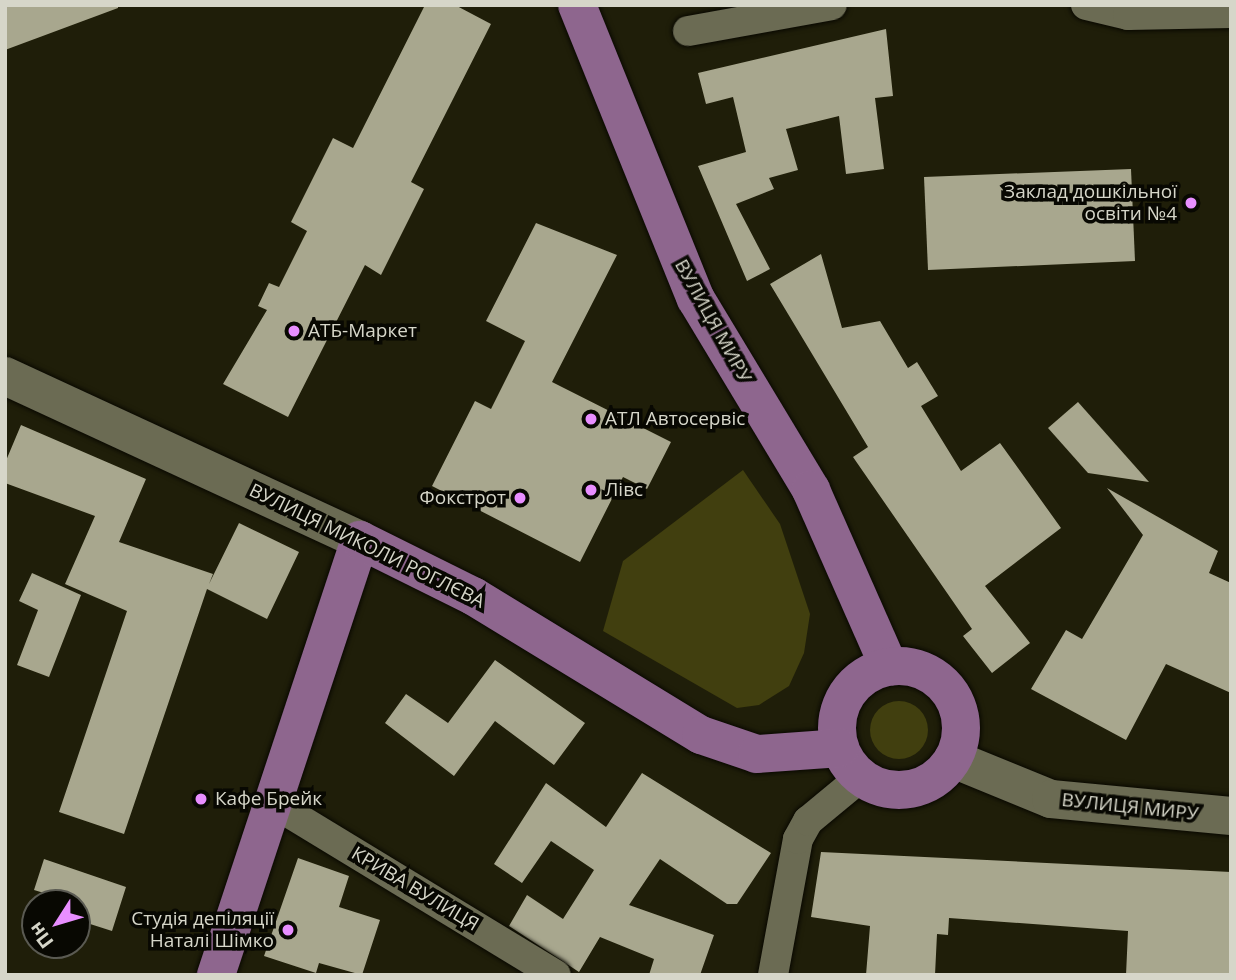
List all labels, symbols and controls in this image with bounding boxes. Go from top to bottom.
place label: Заклад дошкільної освіти №4 [1004,181,1177,225]
marker: Заклад дошкільної освіти №4 [1183,195,1199,211]
street label: ВУЛИЦЯ МИРУ [670,255,756,387]
place label: АТБ-Маркет [308,320,417,342]
marker: АТБ-Маркет [286,323,302,339]
place label: АТЛ Автосервіс [605,408,745,430]
marker: АТЛ Автосервіс [583,411,599,427]
street label: ВУЛИЦЯ МИКОЛИ РОГЛЄВА [245,479,489,613]
place label: Лівс [605,479,643,501]
marker: Лівс [583,482,599,498]
place label: Фокстрот [420,487,506,509]
marker: Фокстрот [512,490,528,506]
place label: Кафе Брейк [215,788,322,810]
street label: ВУЛИЦЯ МИРУ [1060,788,1200,826]
marker: Кафе Брейк [193,791,209,807]
street label: КРИВА ВУЛИЦЯ [347,842,483,936]
north arrow [21,889,91,959]
place label: Студія депіляції Наталі Шімко [131,908,274,952]
text: Пн [22,917,59,954]
marker: Студія депіляції Наталі Шімко [280,922,296,938]

